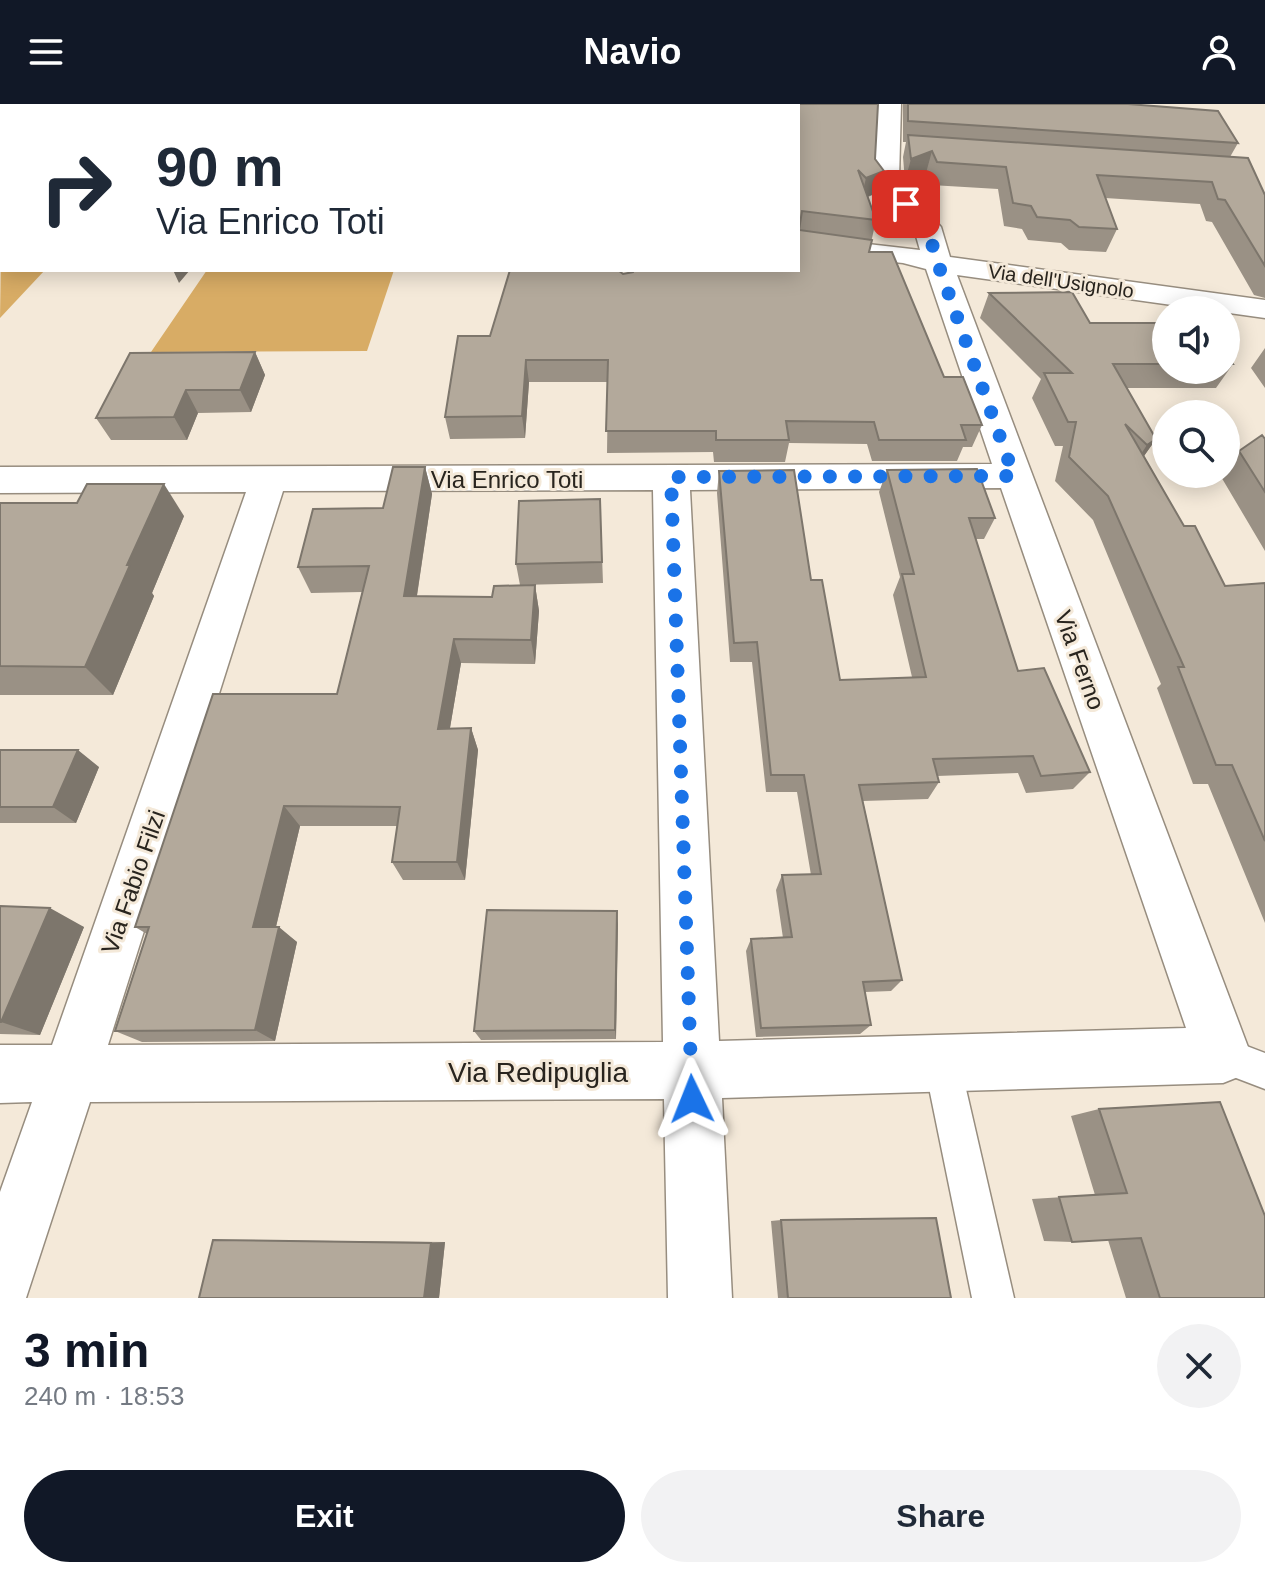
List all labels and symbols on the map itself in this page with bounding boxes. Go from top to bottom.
pin [872,170,940,238]
street label: Via dell'Usignolo [987,260,1135,302]
street label: Via Enrico Toti [431,466,583,493]
street label: Via Ferno [1050,607,1110,713]
street label: Via Fabio Filzi [96,807,170,957]
street label: Via Redipuglia [448,1057,628,1088]
position arrow [650,1057,734,1141]

